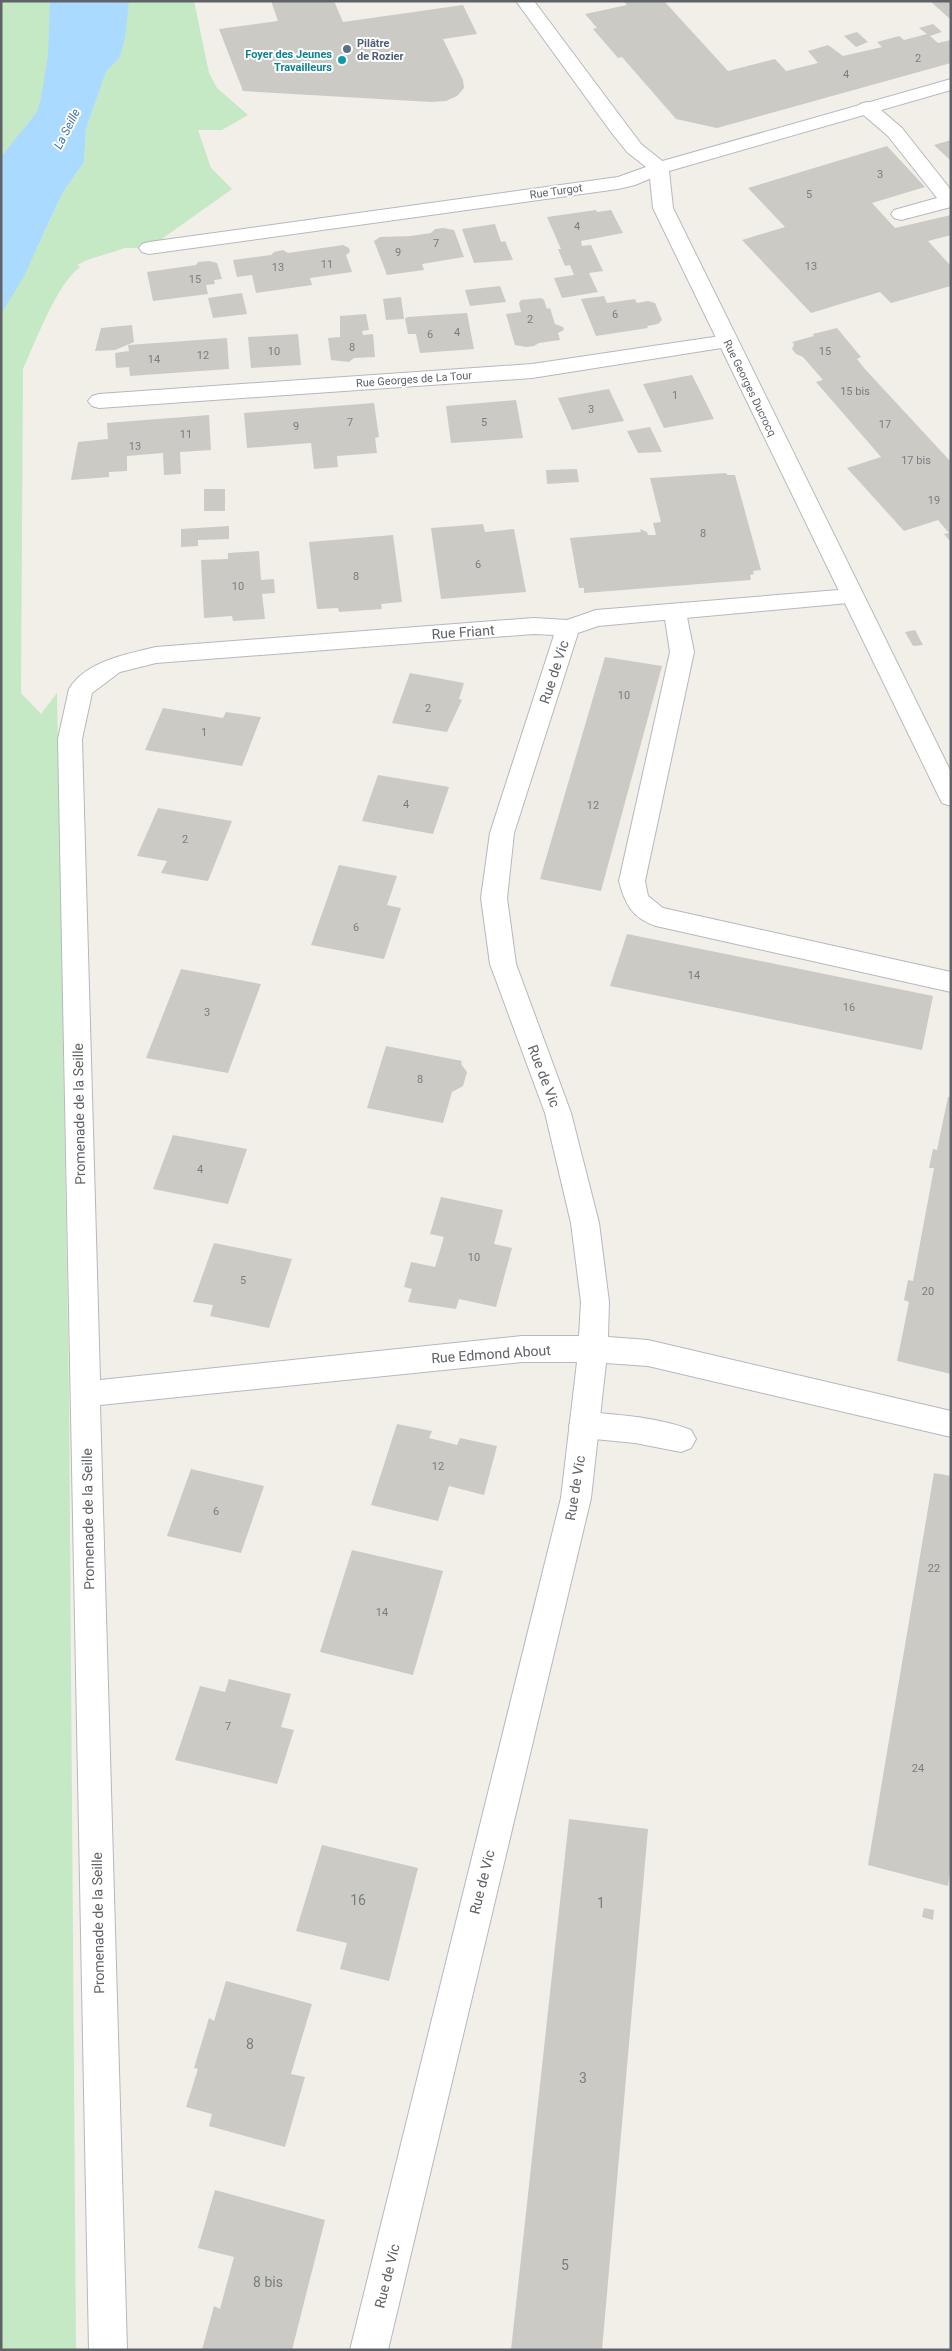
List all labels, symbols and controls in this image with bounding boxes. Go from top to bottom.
place label: Pilâtre de Rozier [357,37,404,63]
marker: Pilâtre de Rozier [341,43,353,55]
place label: Foyer des Jeunes Travailleurs [245,48,332,74]
house number: 2 [915,52,921,65]
marker: Foyer des Jeunes Travailleurs [336,54,348,66]
house number: 4 [843,68,849,81]
water label: La Seille [51,107,83,151]
house number: 3 [877,168,883,181]
street label: Rue Turgot [529,181,584,202]
house number: 5 [806,188,812,201]
house number: 4 [574,220,580,233]
house number: 7 [433,237,439,250]
house number: 9 [395,246,401,259]
house number: 11 [321,258,333,271]
house number: 13 [805,260,817,273]
house number: 13 [272,261,284,274]
house number: 15 [189,273,201,286]
house number: 6 [612,308,618,321]
house number: 2 [527,313,533,326]
house number: 4 [454,326,460,339]
house number: 6 [427,328,433,341]
street label: Rue Georges Ducrocq [720,338,779,439]
house number: 8 [349,341,355,354]
house number: 10 [268,345,280,358]
house number: 15 [819,345,831,358]
house number: 12 [197,349,209,362]
house number: 14 [148,353,160,366]
street label: Rue Georges de La Tour [356,369,473,390]
house number: 15 bis [840,385,870,398]
house number: 1 [672,389,678,402]
house number: 3 [588,403,594,416]
house number: 7 [347,416,353,429]
house number: 5 [481,416,487,429]
house number: 17 [879,418,891,431]
house number: 9 [293,420,299,433]
house number: 11 [180,428,192,441]
house number: 13 [129,440,141,453]
house number: 17 bis [901,454,931,467]
house number: 19 [928,494,940,507]
house number: 8 [700,527,706,540]
house number: 6 [475,558,481,571]
house number: 8 [353,570,359,583]
house number: 10 [232,580,244,593]
street label: Rue Friant [431,622,495,642]
street label: Rue de Vic [536,638,572,706]
house number: 10 [618,689,630,702]
house number: 2 [425,702,431,715]
house number: 1 [201,726,207,739]
house number: 4 [403,798,409,811]
house number: 12 [587,799,599,812]
house number: 2 [182,833,188,846]
house number: 6 [353,921,359,934]
house number: 14 [688,969,700,982]
house number: 16 [843,1001,855,1014]
house number: 3 [204,1006,210,1019]
street label: Rue de Vic [525,1042,563,1110]
street label: Promenade de la Seille [70,1043,88,1185]
house number: 8 [417,1073,423,1086]
house number: 4 [197,1163,203,1176]
house number: 10 [468,1251,480,1264]
house number: 5 [240,1274,246,1287]
house number: 20 [922,1285,934,1298]
street label: Rue Edmond About [431,1342,552,1366]
street label: Promenade de la Seille [79,1448,97,1590]
street label: Rue de Vic [562,1454,588,1522]
house number: 12 [432,1460,444,1473]
house number: 6 [213,1505,219,1518]
house number: 22 [928,1562,940,1575]
house number: 14 [376,1606,388,1619]
house number: 7 [225,1720,231,1733]
house number: 24 [912,1762,924,1775]
street label: Rue de Vic [466,1848,498,1916]
street label: Promenade de la Seille [89,1852,107,1994]
house number: 16 [350,1892,366,1908]
house number: 1 [597,1895,605,1911]
house number: 8 [246,2036,254,2052]
house number: 3 [579,2070,587,2086]
street label: Rue de Vic [371,2242,403,2310]
house number: 5 [561,2257,569,2273]
house number: 8 bis [253,2274,283,2290]

